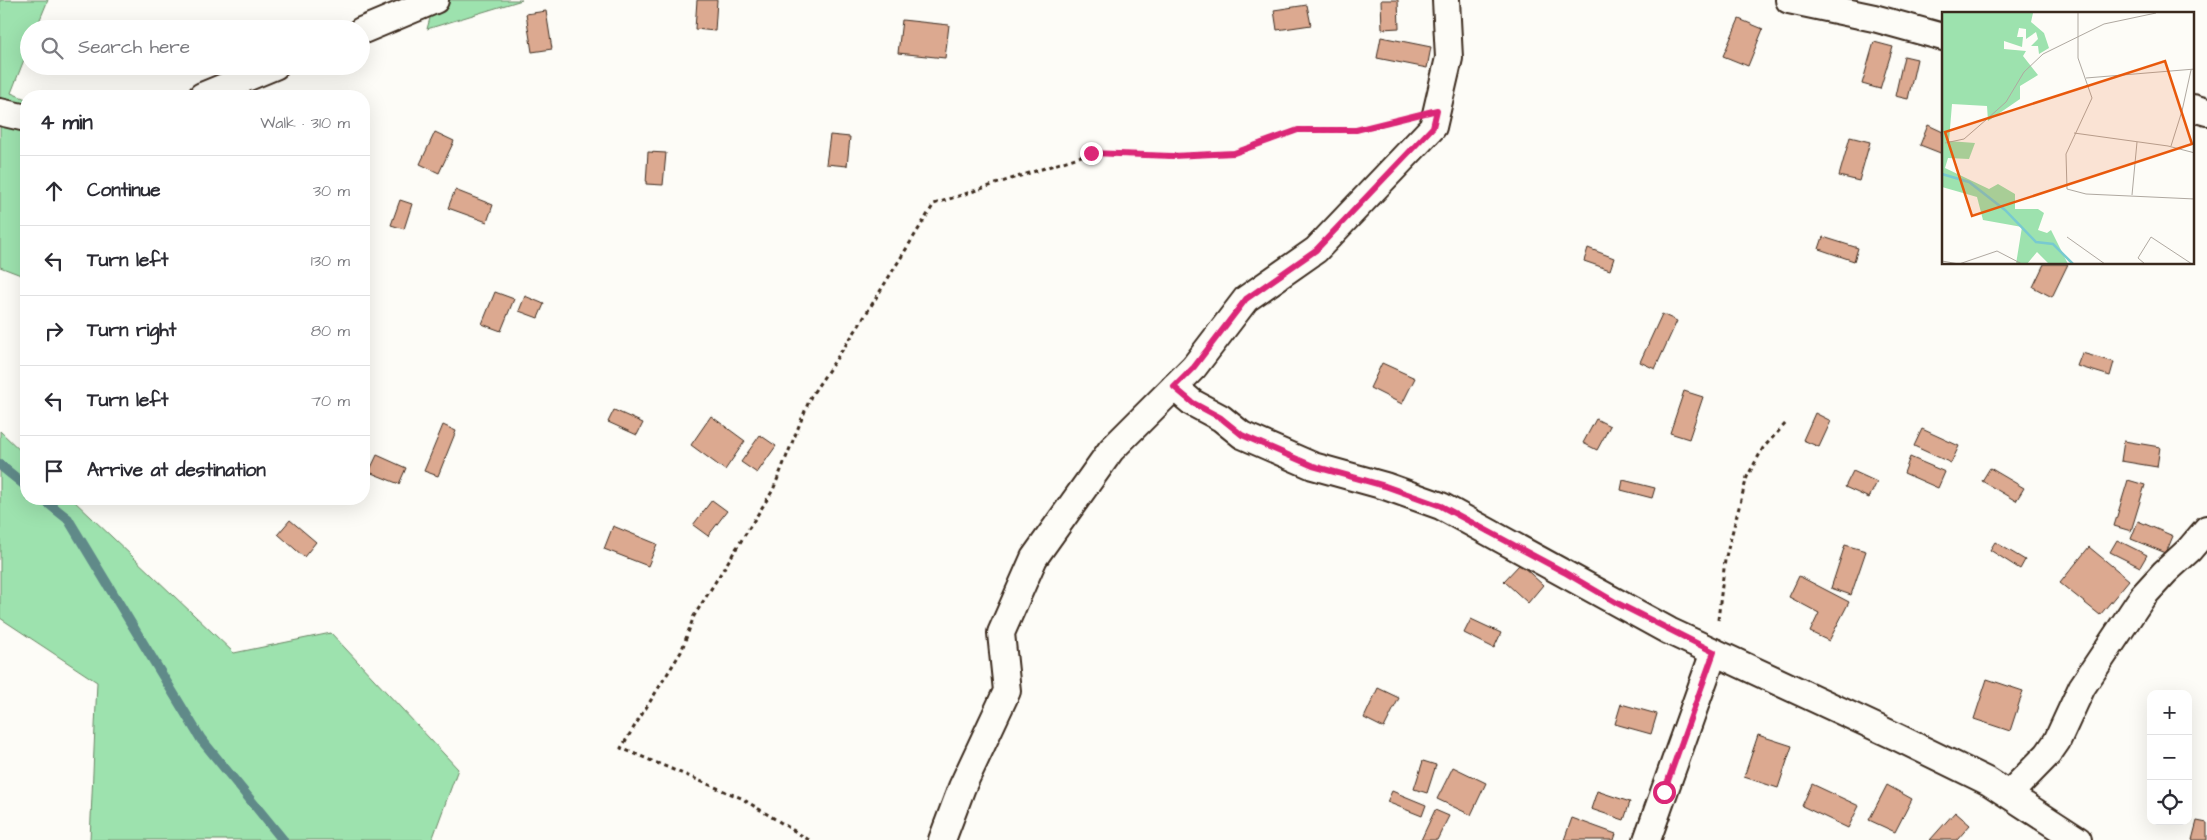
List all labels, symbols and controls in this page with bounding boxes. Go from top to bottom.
inset map [1942,12,2194,265]
search box [20,20,370,75]
icon: search [38,34,66,62]
text: Search here [78,34,190,61]
text: 4 min [40,108,93,137]
text: Walk · 310 m [260,112,350,134]
route end [1080,142,1103,165]
icon: ahead [40,177,68,205]
text: Continue [87,177,161,204]
text: 30 m [313,180,350,202]
icon: left [40,247,68,275]
text: Turn left [87,247,168,274]
text: 130 m [311,250,350,272]
icon: right [40,317,68,345]
text: Turn right [87,317,176,344]
text: 80 m [311,320,350,342]
icon: left [40,387,68,415]
text: Turn left [87,387,168,414]
text: 70 m [311,390,350,412]
icon: arrive [40,457,68,485]
text: Arrive at destination [87,457,266,484]
map controls [2147,690,2192,825]
button: + [2147,690,2192,735]
button: − [2147,735,2192,780]
button: locate [2147,780,2192,825]
route start [1653,781,1676,804]

